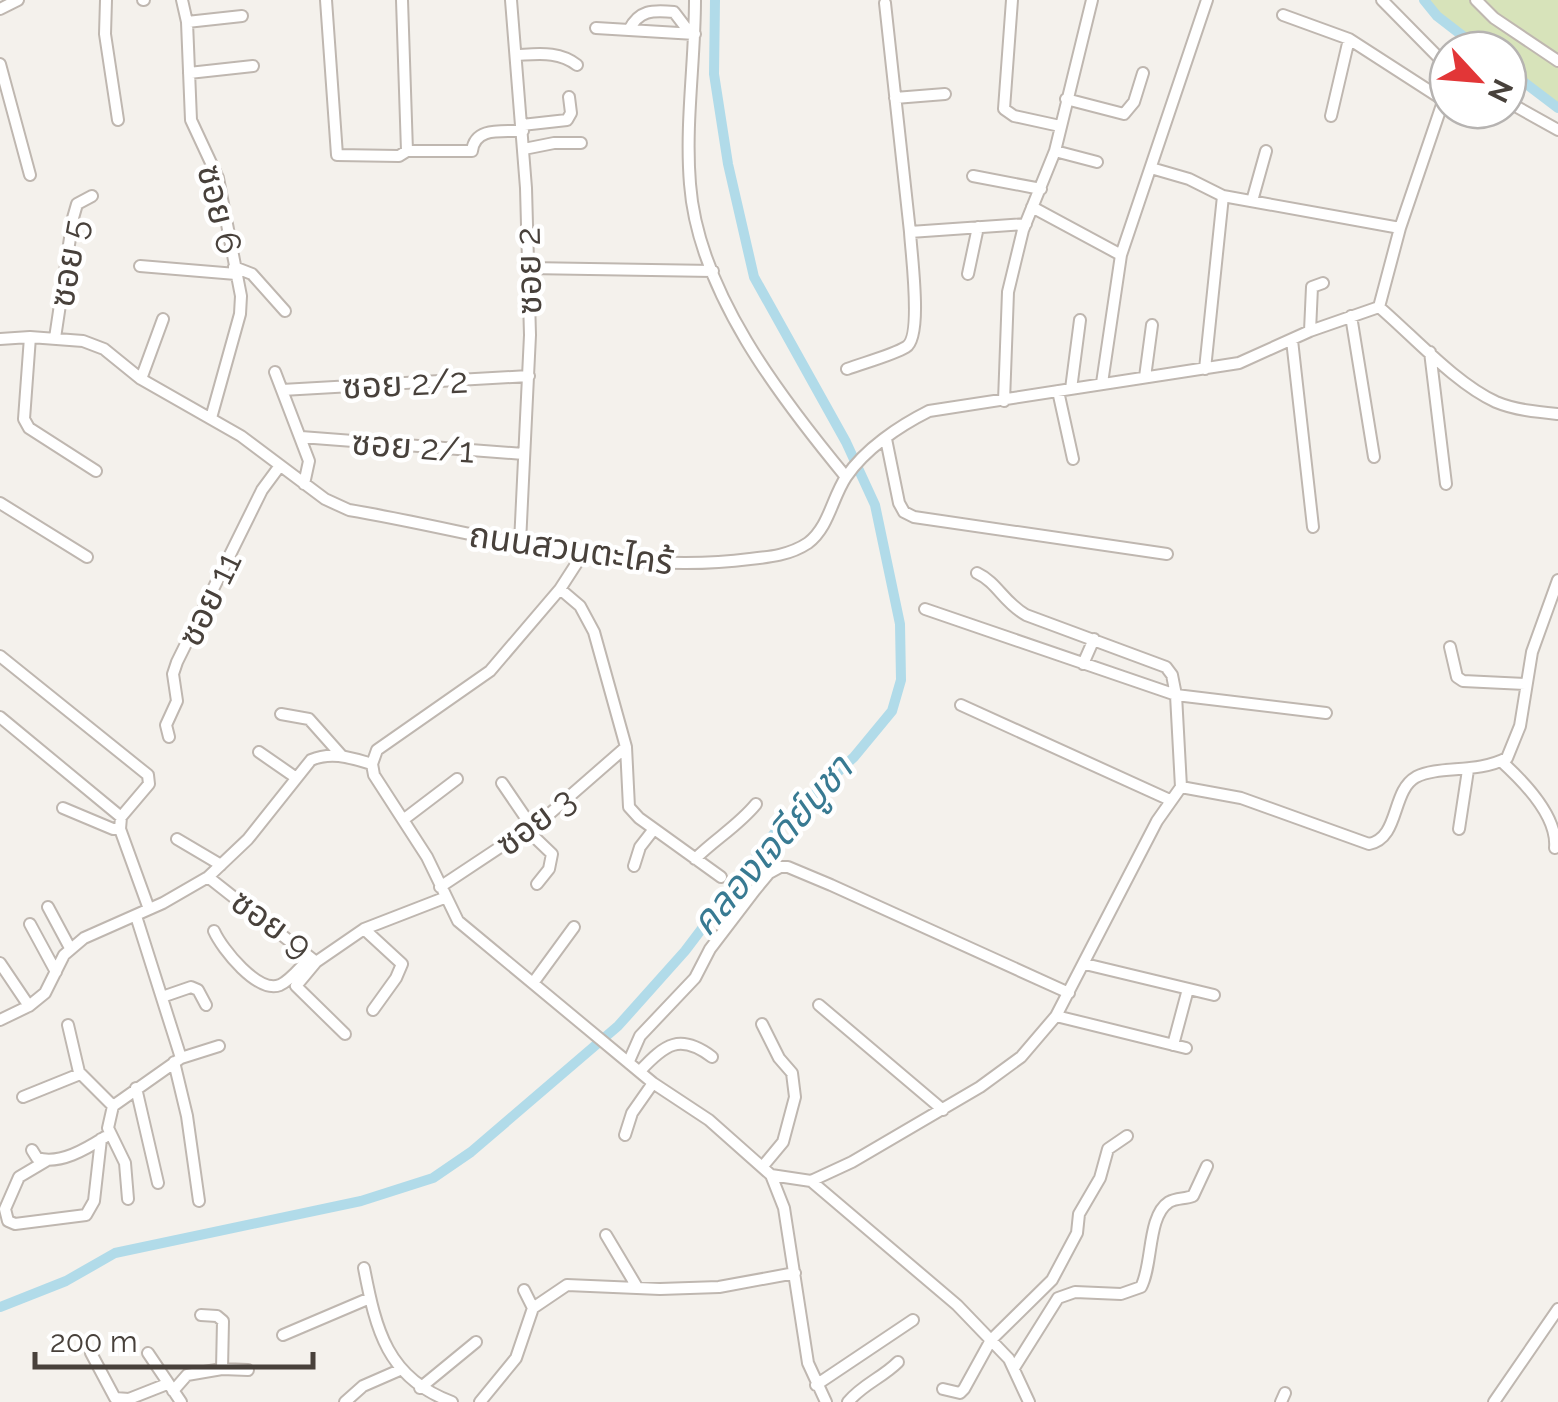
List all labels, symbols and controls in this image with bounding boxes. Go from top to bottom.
north arrow [1428,30,1528,130]
text: N [1481,74,1520,108]
street label: ซอย 6 [189,160,251,258]
street label: ซอย 5 [40,216,96,310]
street label: ซอย 2 [507,227,549,315]
street label: ซอย 2/2 [341,359,469,407]
street label: ซอย 2/1 [350,421,476,471]
street label: ถนนสวนตะไคร้ [466,513,676,583]
street label: ซอย 11 [169,545,249,653]
water label: คลองเจดีย์บูชา [681,745,864,945]
street label: ซอย 3 [488,778,582,864]
street label: ซอย 9 [224,880,320,966]
scale bar [35,1307,312,1369]
text: 200 m [50,1324,138,1359]

